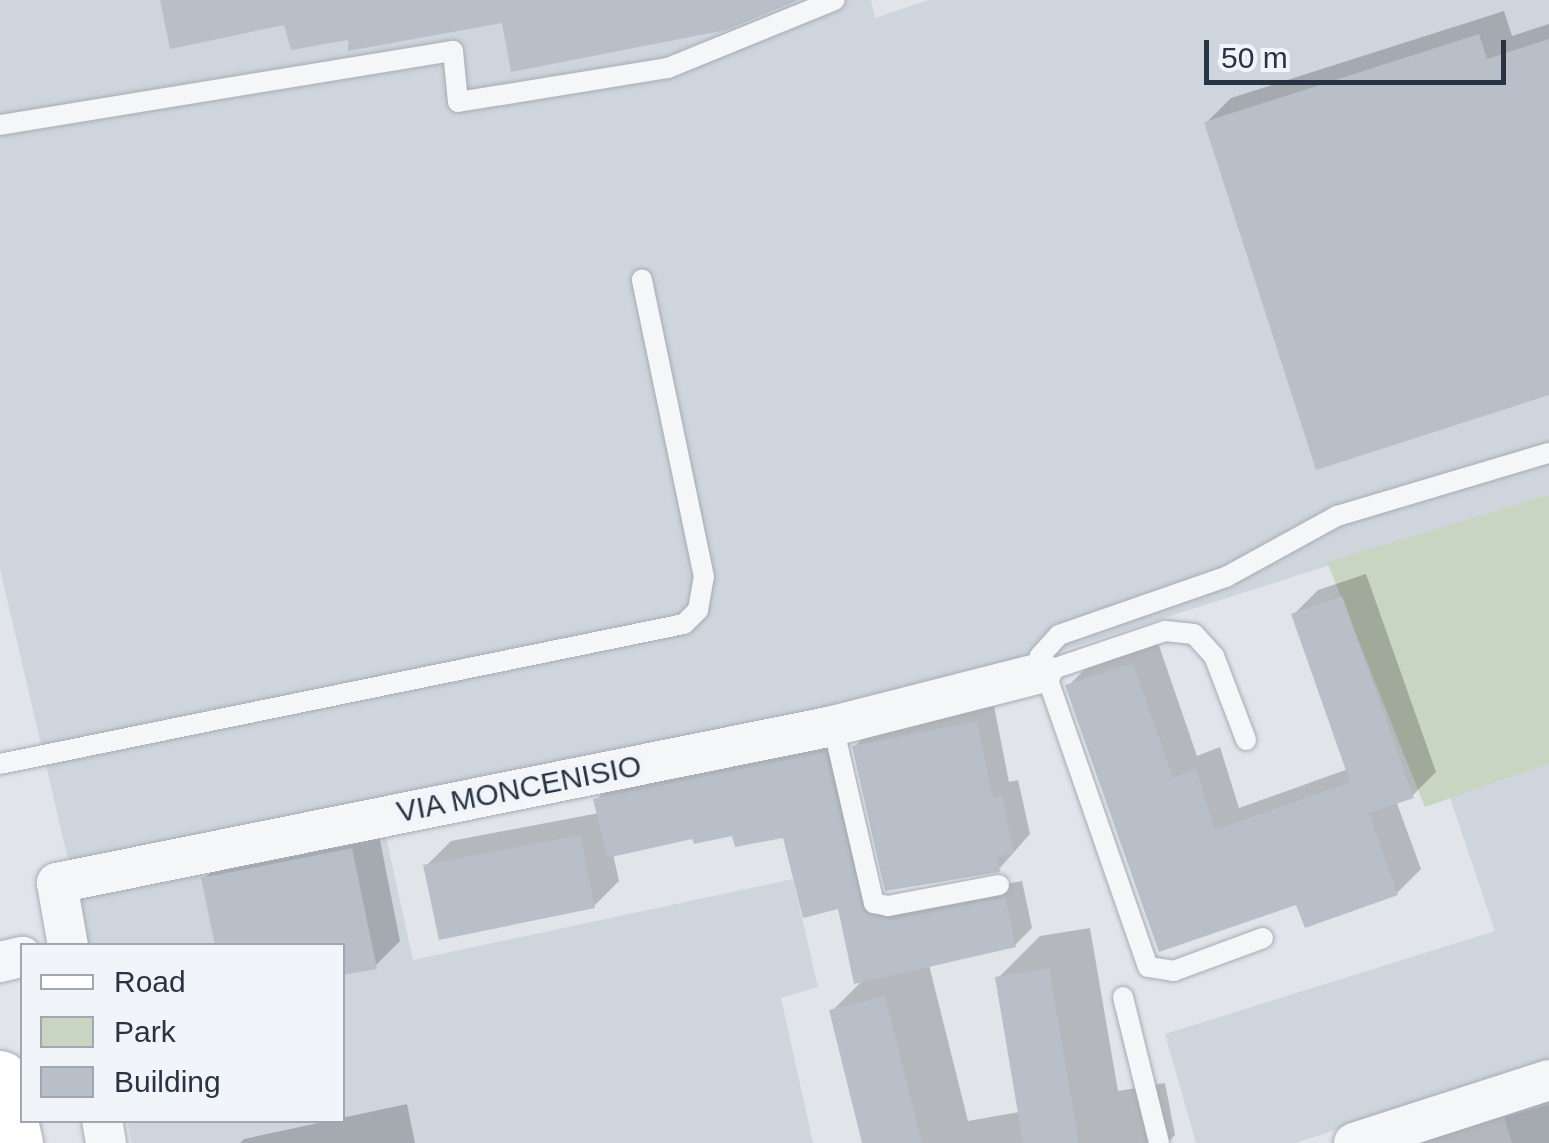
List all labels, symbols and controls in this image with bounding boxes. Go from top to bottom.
scale bar [1209,20,1512,82]
text: 50 m [1221,41,1288,74]
street label: VIA MONCENISIO [393,747,645,831]
legend [20,943,345,1123]
text: Road [114,965,186,998]
text: Park [114,1015,176,1048]
text: Building [114,1065,221,1098]

